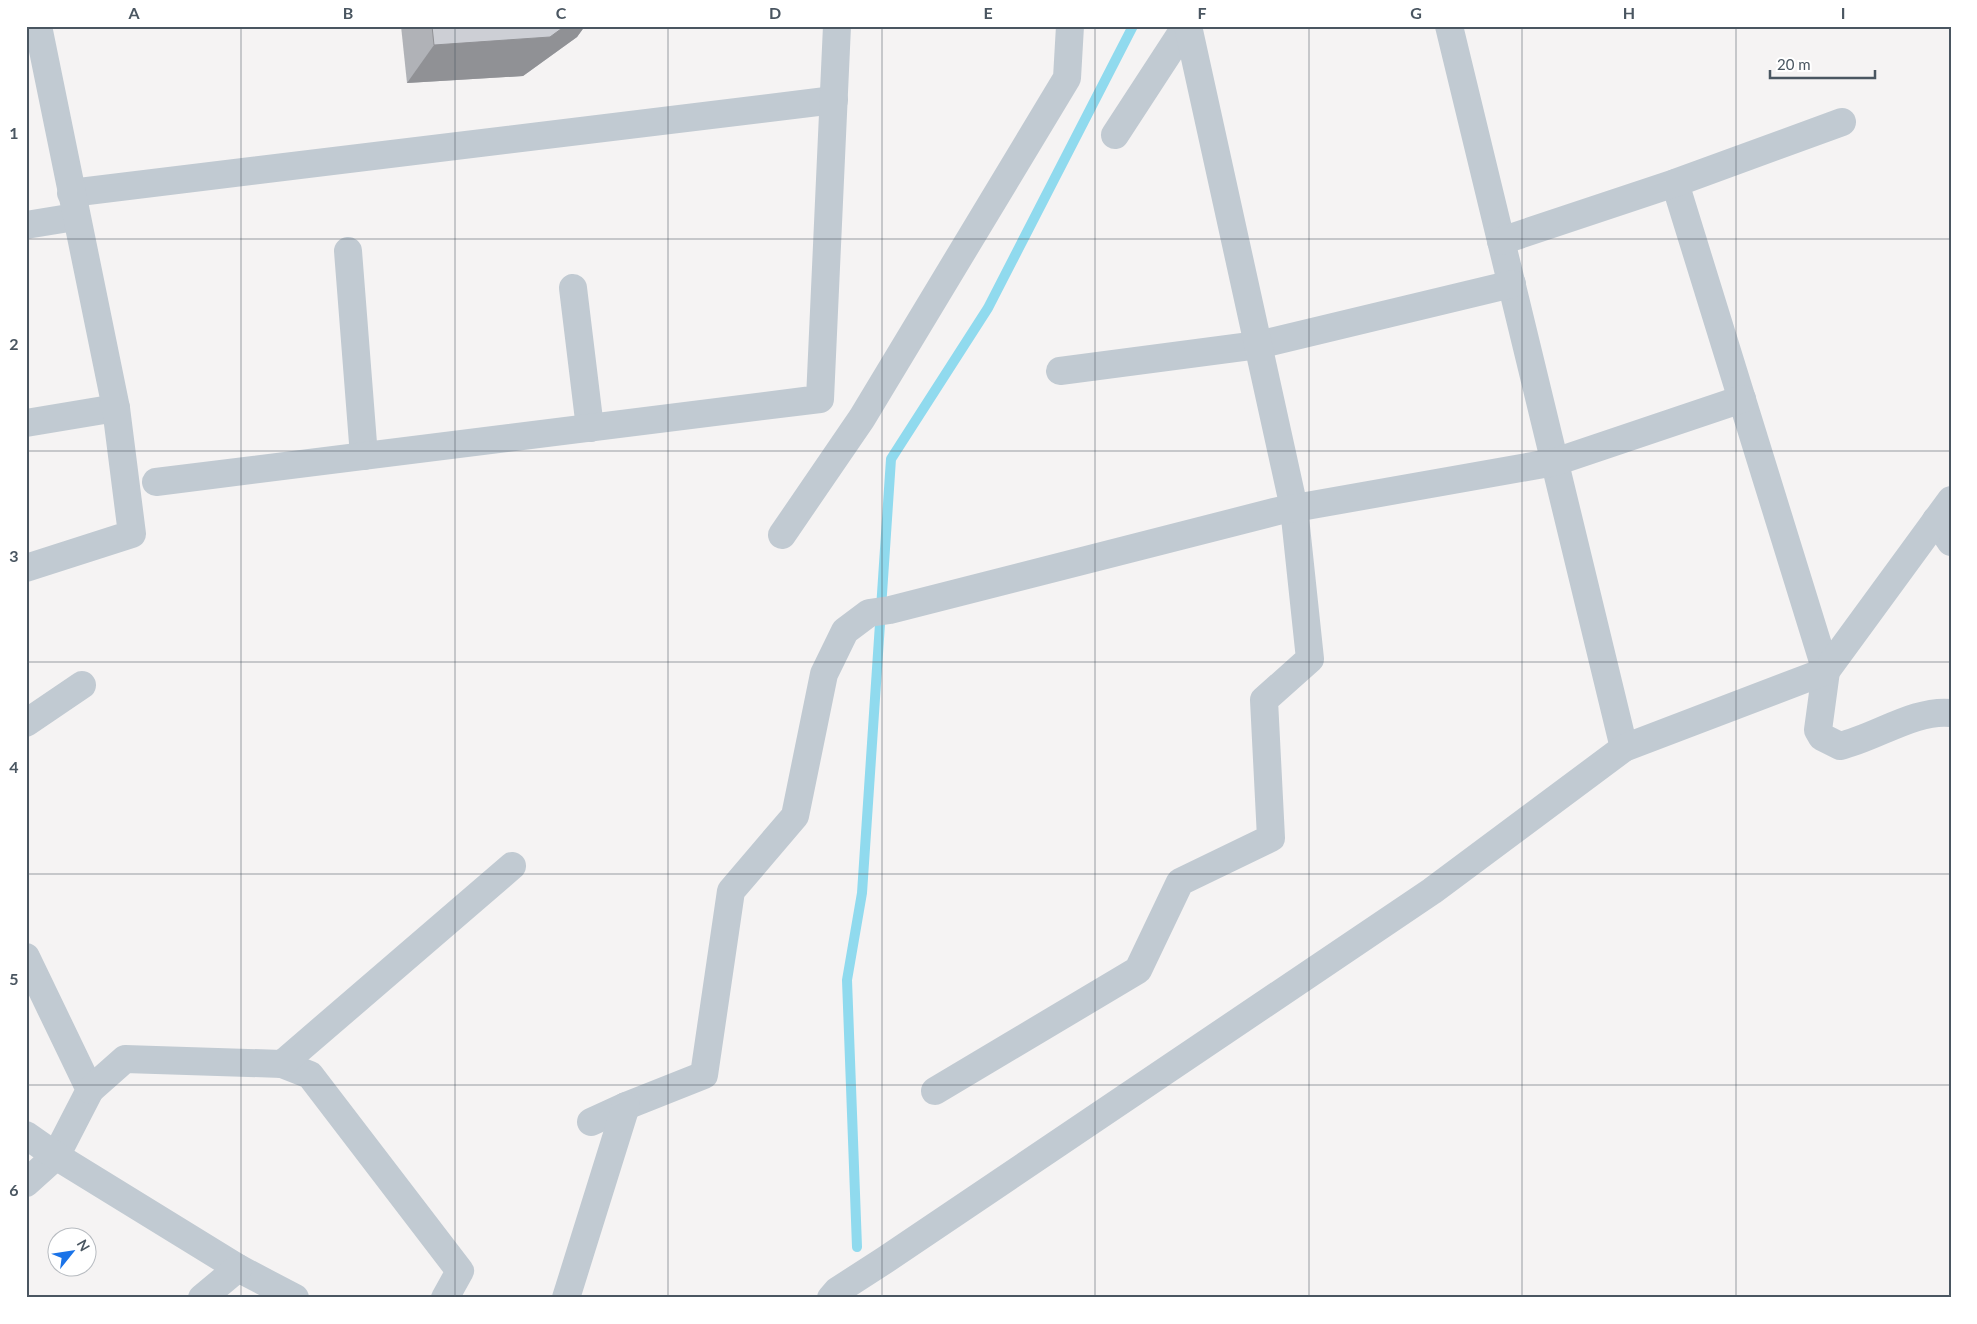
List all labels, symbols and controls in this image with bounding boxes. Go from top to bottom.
text: A [127,3,140,22]
text: B [343,3,353,22]
text: C [556,3,567,22]
text: D [769,3,781,22]
text: E [983,3,993,22]
text: F [1197,3,1207,22]
text: G [1410,3,1422,22]
text: H [1623,3,1635,22]
text: I [1841,3,1845,22]
scale bar [1770,48,1874,80]
text: 20 m [1777,55,1811,73]
text: 1 [9,123,19,142]
text: 2 [9,334,19,353]
text: 3 [9,546,19,565]
text: 4 [9,757,19,776]
text: 5 [9,969,19,988]
text: 6 [9,1180,19,1199]
north arrow [48,1226,98,1276]
text: N [74,1236,94,1254]

